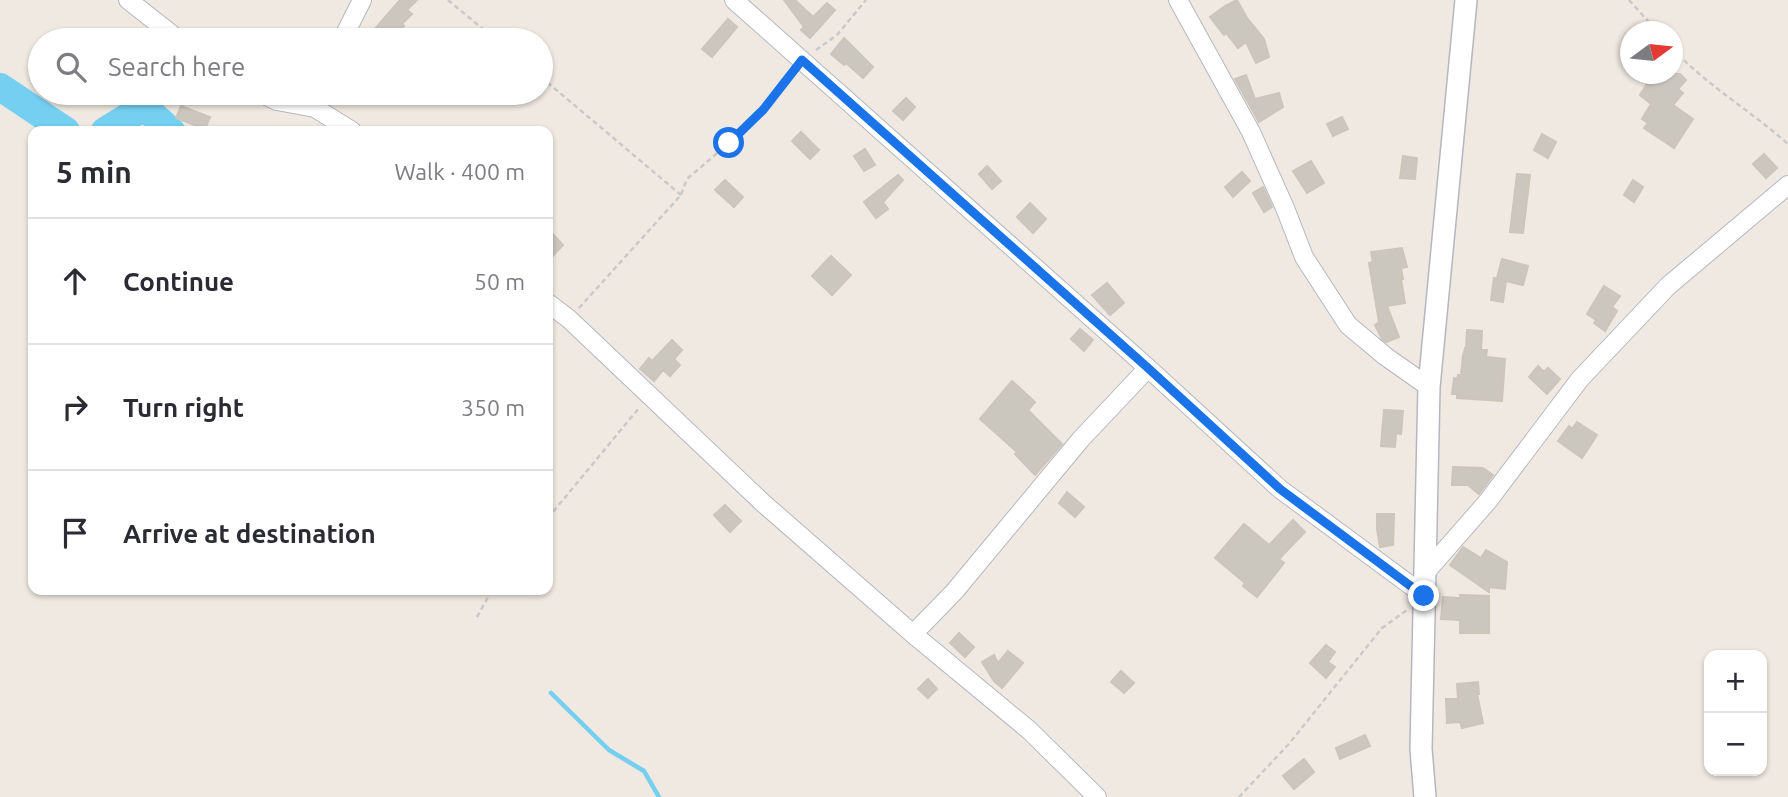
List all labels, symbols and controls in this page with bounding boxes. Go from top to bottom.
north arrow [1620,21,1683,84]
search box [28,28,553,105]
icon: search [52,48,90,86]
text: Search here [108,52,245,81]
route start [713,127,744,158]
text: 5 min [56,155,132,189]
text: Walk · 400 m [394,159,525,184]
icon: ahead [56,262,94,300]
text: Continue [123,267,234,296]
text: 50 m [474,269,525,294]
icon: right [56,388,94,426]
text: Turn right [123,393,244,422]
text: 350 m [461,395,525,420]
icon: arrive [56,514,94,552]
text: Arrive at destination [123,519,376,548]
route end [1408,580,1439,611]
map controls [1704,650,1767,776]
button: + [1704,650,1767,713]
button: − [1704,713,1767,776]

